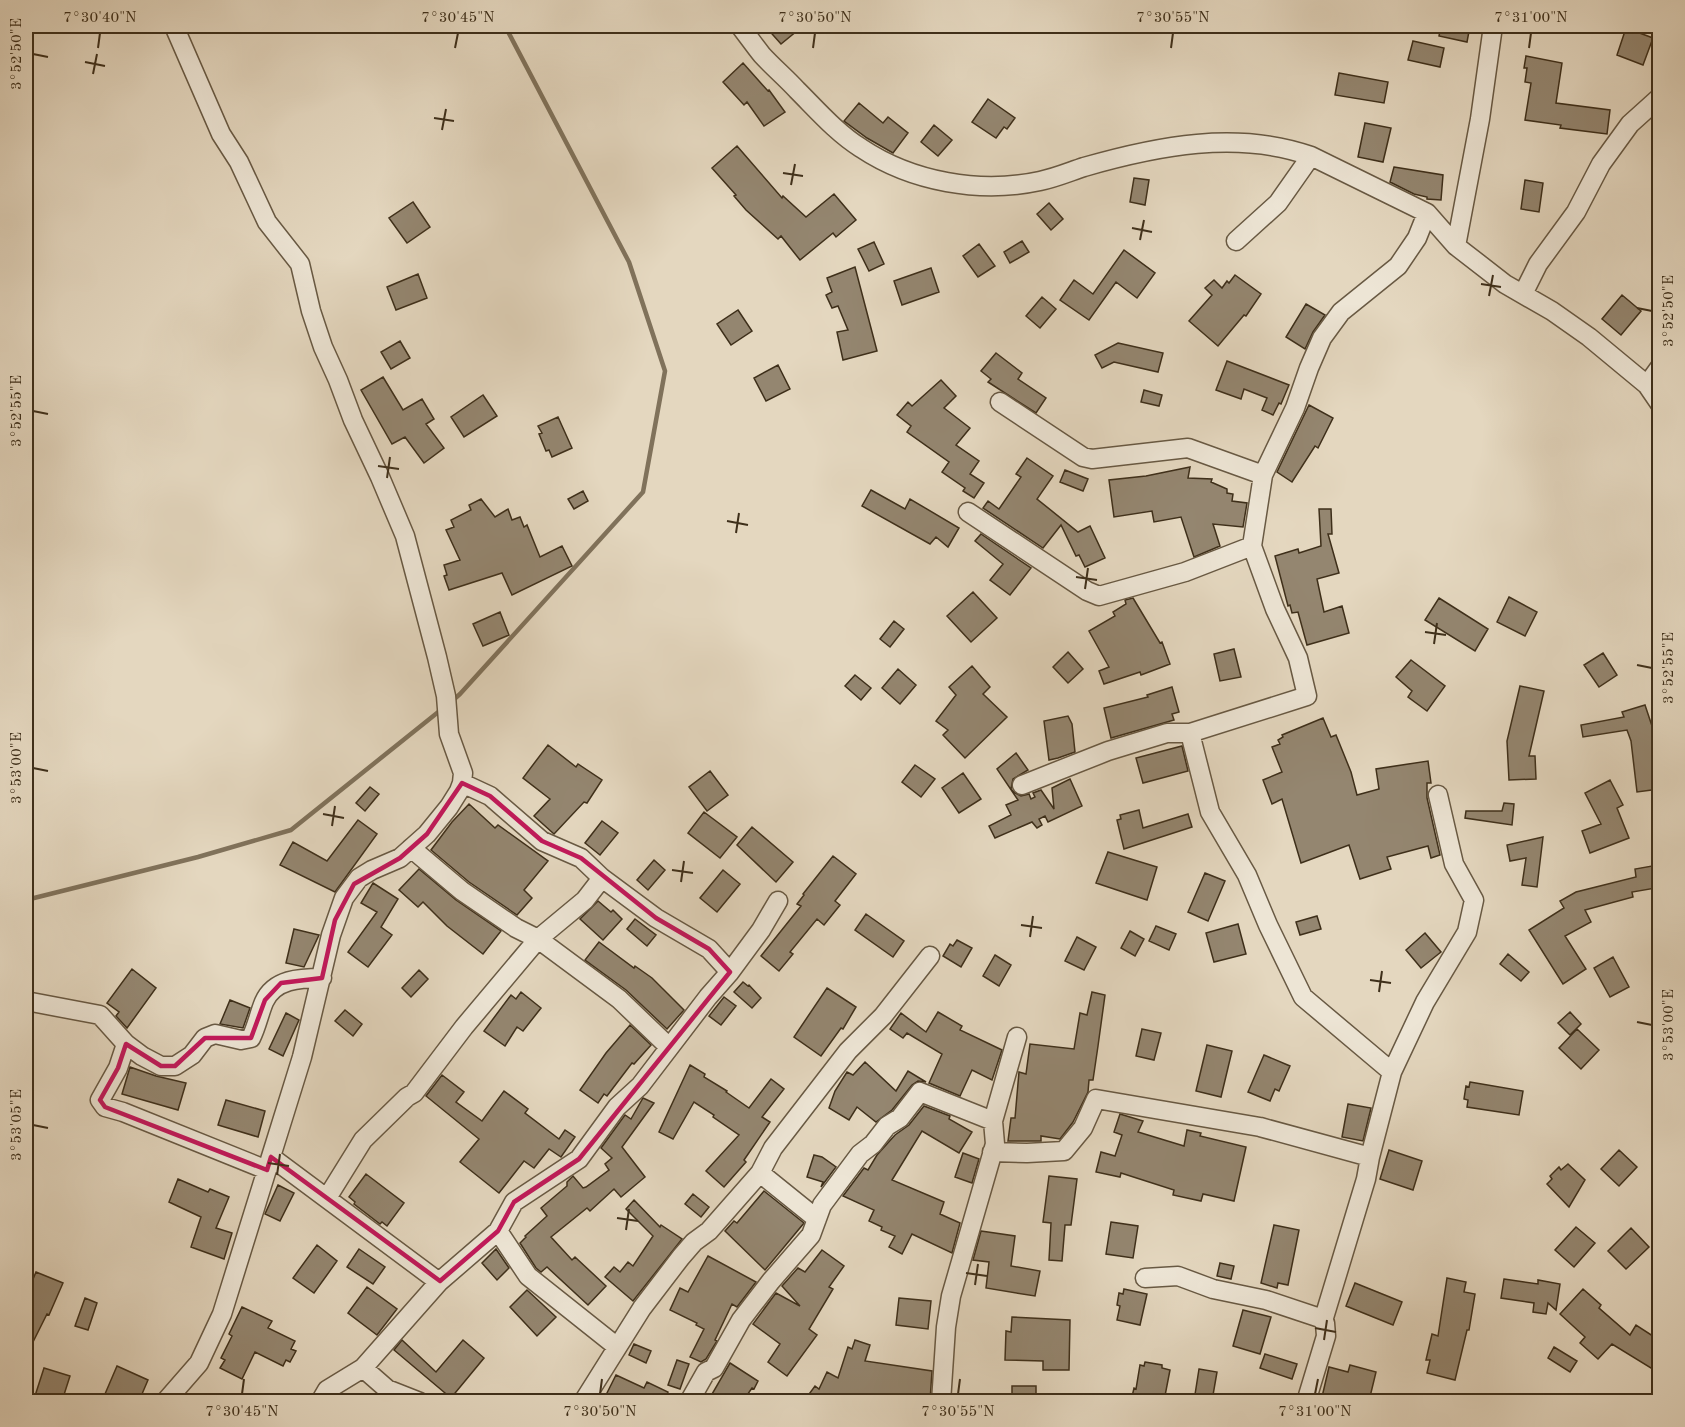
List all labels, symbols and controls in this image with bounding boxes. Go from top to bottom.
text: 7°30'40"N [63,11,137,26]
text: 7°30'45"N [421,11,495,26]
text: 7°30'50"N [778,11,852,26]
text: 7°30'55"N [1136,11,1210,26]
text: 7°31'00"N [1494,11,1568,26]
text: 3°52'50"E [10,18,25,90]
text: 3°52'50"E [1662,275,1677,347]
text: 3°52'55"E [10,375,25,447]
text: 3°52'55"E [1662,632,1677,704]
text: 3°53'00"E [10,732,25,804]
text: 3°53'00"E [1662,989,1677,1061]
text: 3°53'05"E [10,1089,25,1161]
text: 7°30'45"N [205,1405,279,1420]
text: 7°30'50"N [563,1405,637,1420]
text: 7°30'55"N [921,1405,995,1420]
text: 7°31'00"N [1278,1405,1352,1420]

